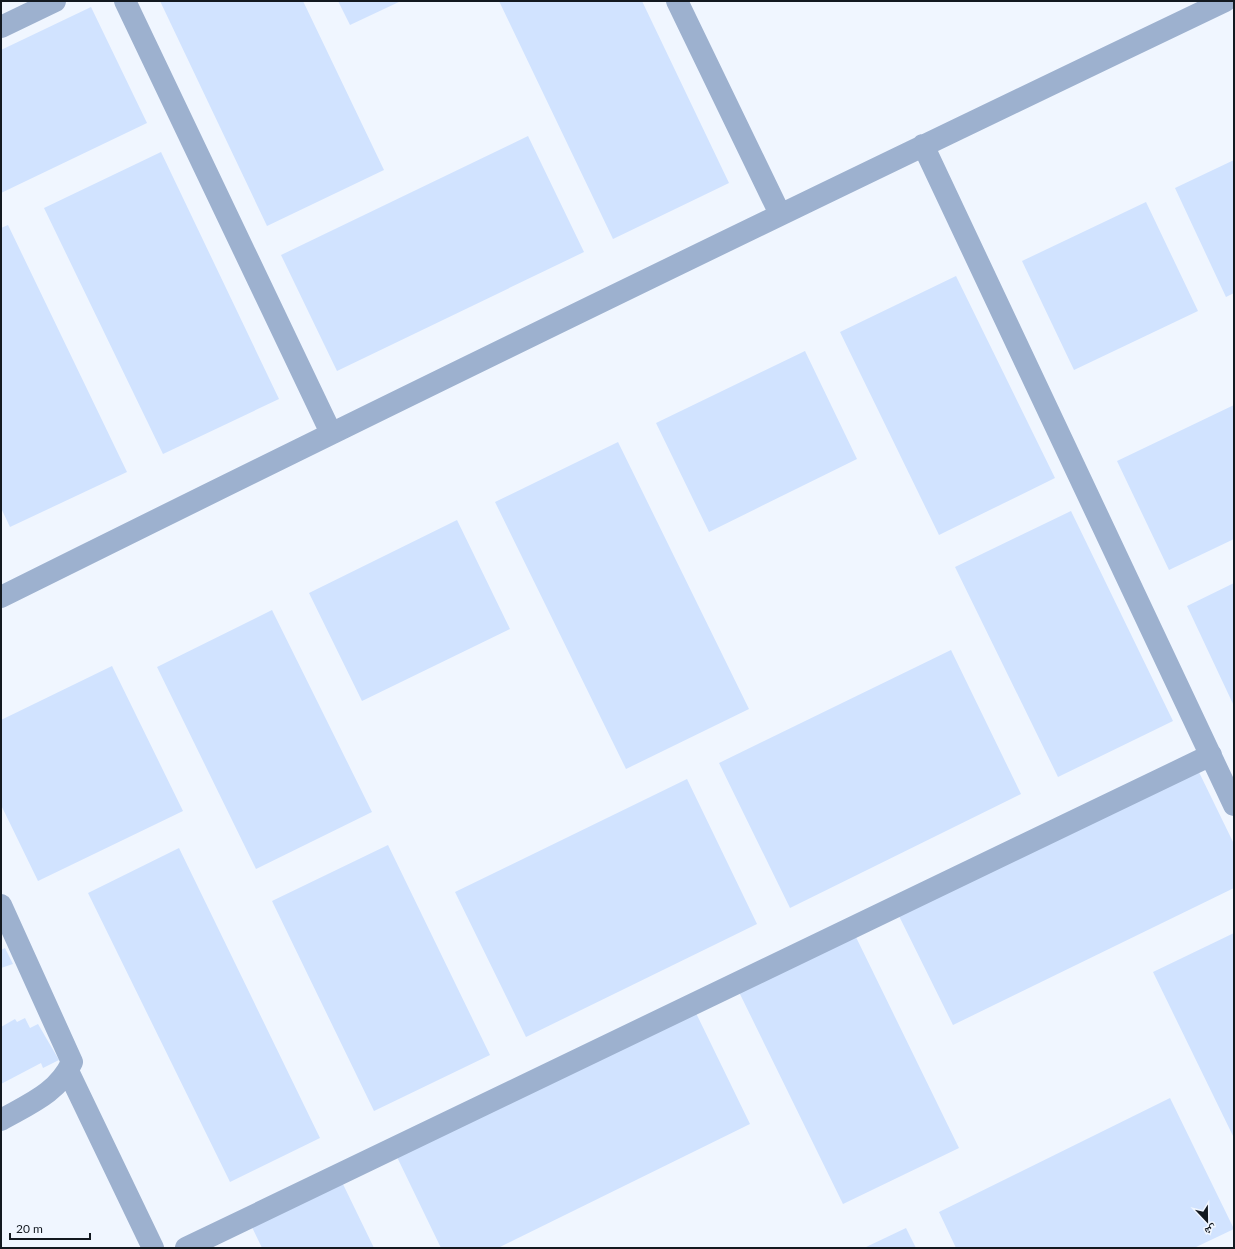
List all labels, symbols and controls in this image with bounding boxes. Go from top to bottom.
north arrow [1187,1201,1227,1241]
scale bar [10,1215,90,1241]
text: 20 m [16,1221,43,1236]
text: ش [1202,1221,1219,1239]

